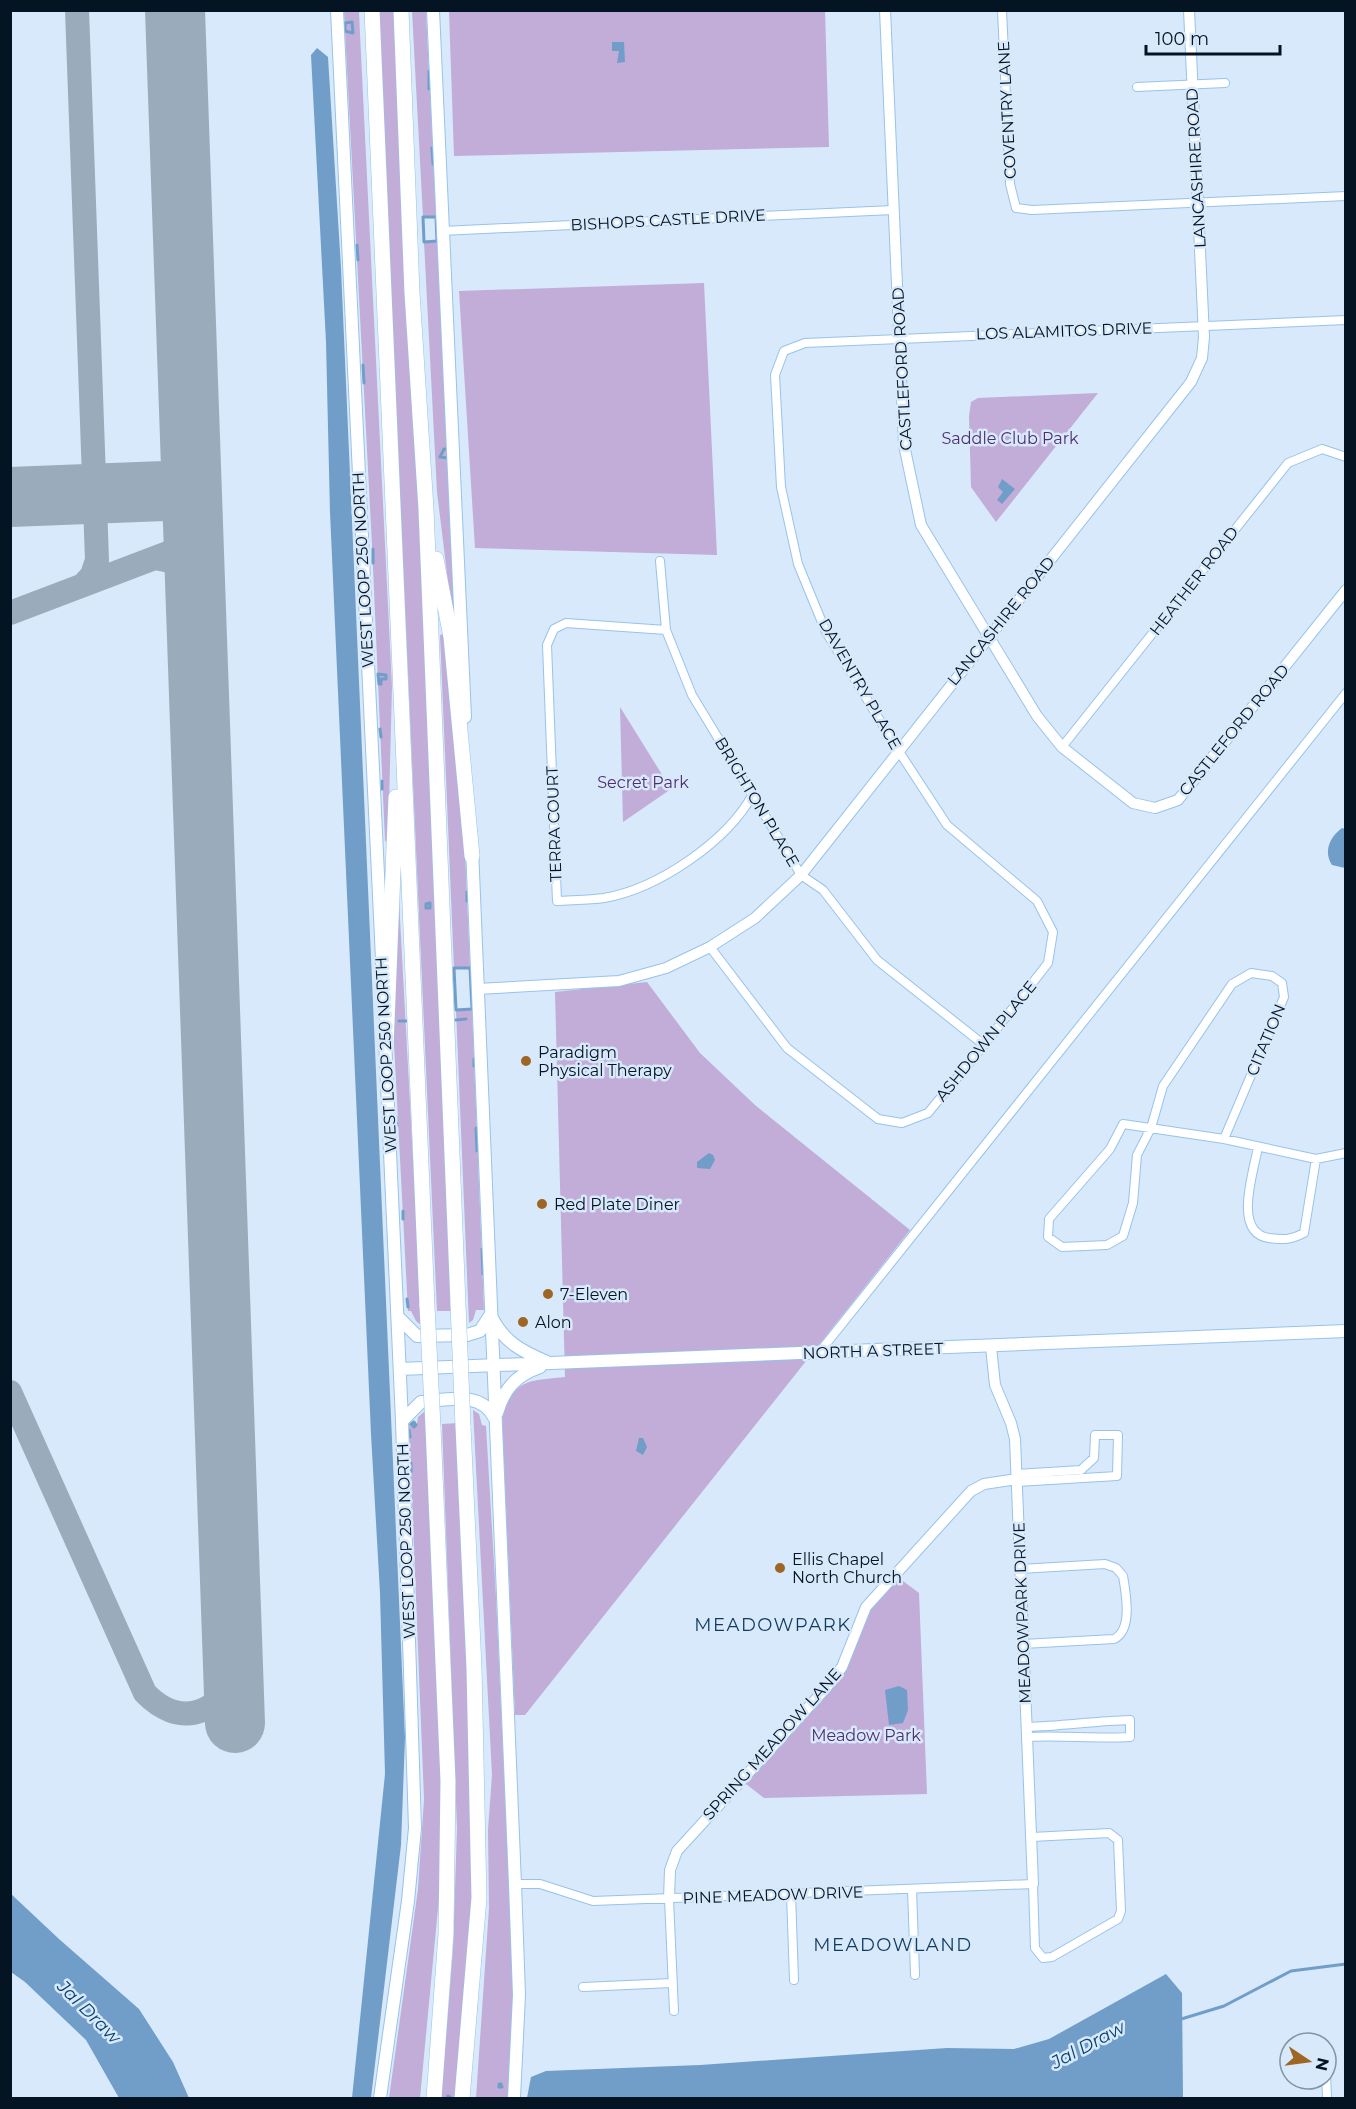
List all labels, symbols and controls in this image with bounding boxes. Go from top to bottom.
scale bar [1146,18,1280,56]
text: 100 m [1155,28,1209,50]
street label: COVENTRY LANE [994,41,1020,179]
street label: LANCASHIRE ROAD [1182,88,1210,248]
street label: BISHOPS CASTLE DRIVE [570,205,766,235]
street label: CASTLEFORD ROAD [888,287,916,451]
street label: LOS ALAMITOS DRIVE [975,318,1153,344]
park label: Saddle Club Park [941,429,1079,448]
street label: WEST LOOP 250 NORTH [348,472,378,668]
street label: HEATHER ROAD [1146,523,1242,639]
street label: LANCASHIRE ROAD [943,553,1059,689]
street label: DAVENTRY PLACE [815,615,905,753]
street label: CASTLEFORD ROAD [1175,661,1293,799]
street label: BRIGHTON PLACE [711,734,803,870]
street label: TERRA COURT [542,765,566,882]
park label: Secret Park [597,773,689,792]
street label: WEST LOOP 250 NORTH [371,957,401,1153]
street label: ASHDOWN PLACE [932,977,1040,1105]
street label: CITATION [1242,1001,1290,1079]
place label: Paradigm Physical Therapy [538,1043,672,1080]
marker: Paradigm Physical Therapy [519,1054,533,1068]
place label: Red Plate Diner [554,1195,680,1214]
marker: Red Plate Diner [535,1197,549,1211]
place label: 7-Eleven [560,1285,628,1304]
marker: 7-Eleven [541,1287,555,1301]
place label: Alon [535,1313,572,1332]
marker: Alon [516,1315,530,1329]
street label: NORTH A STREET [802,1339,945,1363]
street label: WEST LOOP 250 NORTH [393,1443,419,1639]
street label: MEADOWPARK DRIVE [1009,1522,1035,1704]
place label: Ellis Chapel North Church [792,1550,902,1587]
marker: Ellis Chapel North Church [773,1561,787,1575]
district label: MEADOWPARK [694,1614,852,1636]
street label: SPRING MEADOW LANE [699,1664,845,1824]
park label: Meadow Park [811,1726,921,1745]
street label: PINE MEADOW DRIVE [682,1882,864,1908]
district label: MEADOWLAND [813,1934,973,1956]
water label: Jal Draw [52,1975,126,2049]
water label: Jal Draw [1046,2016,1130,2074]
north arrow [1278,2031,1338,2091]
text: N [1311,2056,1333,2073]

